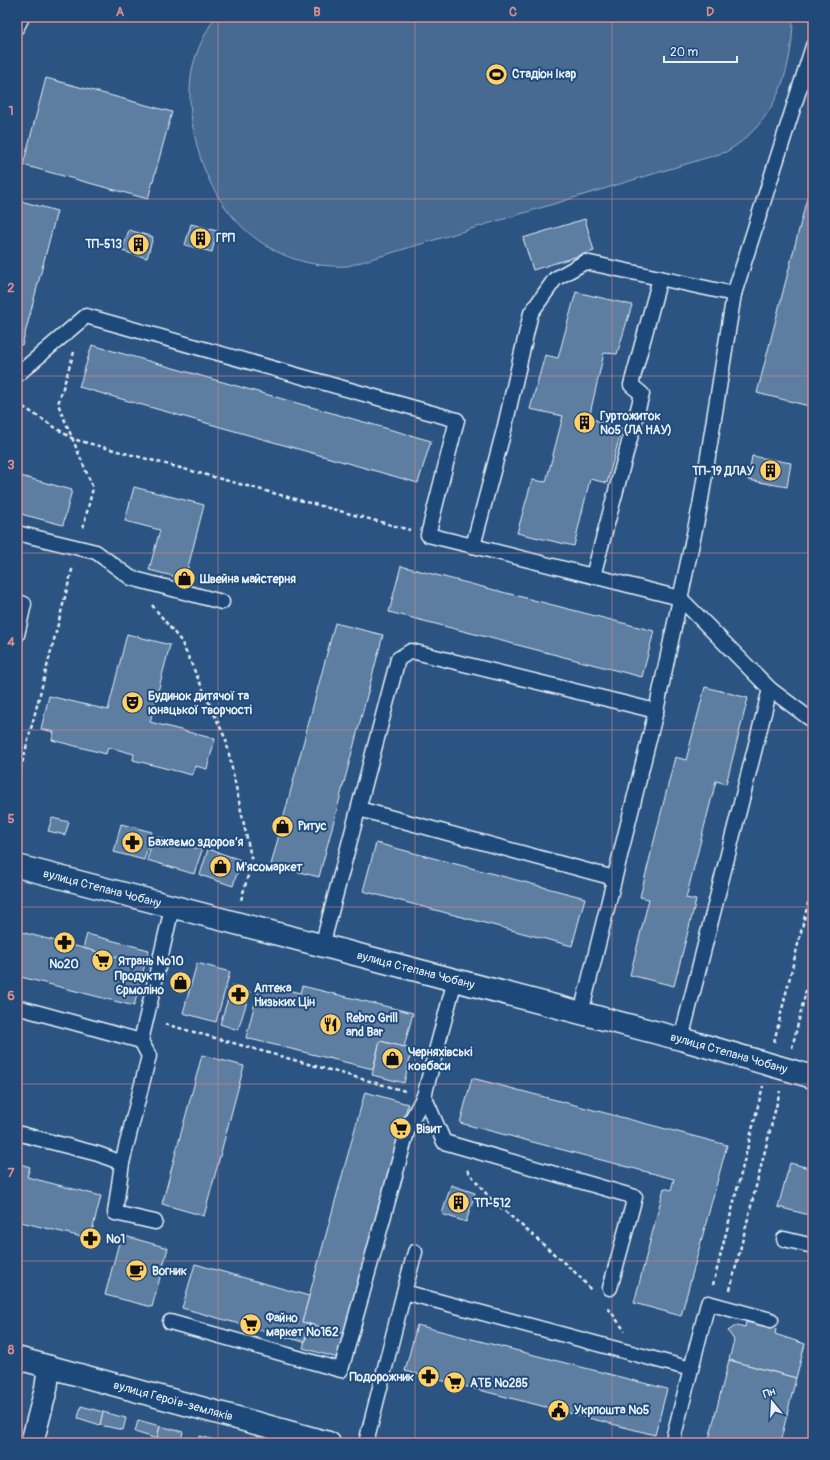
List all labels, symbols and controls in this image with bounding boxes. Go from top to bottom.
text: A [116,4,125,20]
text: B [313,4,321,20]
text: C [509,4,517,20]
text: D [706,4,714,20]
scale bar [664,38,737,64]
text: 20 m [670,45,699,60]
sports icon: Стадіон Ікар [483,61,509,87]
place label: Стадіон Ікар [512,67,577,82]
text: 1 [8,103,14,119]
building icon: ГРП [188,225,214,251]
building icon: ТП-513 [125,231,151,257]
place label: ГРП [216,231,236,246]
place label: ТП-513 [84,237,122,252]
text: 2 [7,280,15,296]
place label: Гуртожиток №5 (ЛА НАУ) [600,409,672,438]
building icon: Гуртожиток №5 (ЛА НАУ) [571,410,597,436]
text: 3 [7,457,15,473]
building icon: ТП-19 ДЛАУ [757,458,783,484]
place label: ТП-19 ДЛАУ [691,464,755,479]
shop icon: Швейна майстерня [172,566,198,592]
place label: Швейна майстерня [199,572,296,587]
text: 4 [7,634,15,650]
place label: Будинок дитячої та юнацької творчості [148,689,252,718]
theatre icon: Будинок дитячої та юнацької творчості [119,690,145,716]
text: 5 [7,811,15,827]
shop icon: Ритус [269,813,295,839]
place label: Ритус [298,819,327,834]
pharmacy icon: Бажаємо здоров’я [120,829,146,855]
place label: Бажаємо здоров’я [148,835,244,850]
shop icon: М'ясомаркет [207,854,233,880]
place label: М'ясомаркет [236,860,303,875]
street label: вулиця Степана Чобану [42,866,163,911]
pharmacy icon: №20 [51,930,77,956]
street label: вулиця Степана Чобану [355,947,476,992]
supermarket icon: Ятрань №10 [90,948,116,974]
place label: Ятрань №10 [118,954,184,969]
place label: №20 [49,957,79,972]
place label: Продукти Єрмоліно [115,969,165,998]
shop icon: Продукти Єрмоліно [167,970,193,996]
place label: Аптека Низьких Цін [254,981,315,1010]
pharmacy icon: Аптека Низьких Цін [226,982,252,1008]
text: 6 [7,988,15,1004]
place label: Rebro Grill and Bar [346,1011,398,1040]
restaurant icon: Rebro Grill and Bar [317,1012,343,1038]
street label: вулиця Степана Чобану [669,1029,789,1077]
place label: Черняхівські ковбаси [408,1045,472,1074]
shop icon: Черняхівські ковбаси [380,1046,406,1072]
supermarket icon: Візит [388,1116,414,1142]
place label: Візит [416,1122,443,1137]
text: 7 [8,1165,15,1181]
building icon: ТП-512 [446,1190,472,1216]
place label: ТП-512 [473,1196,511,1211]
pharmacy icon: №1 [77,1226,103,1252]
place label: №1 [106,1232,125,1247]
cafe icon: Вогник [123,1258,149,1284]
place label: Вогник [152,1264,188,1279]
place label: Файно маркет №162 [265,1311,339,1340]
supermarket icon: Файно маркет №162 [238,1312,264,1338]
text: 8 [8,1342,15,1358]
pharmacy icon: Подорожник [416,1364,442,1390]
place label: Подорожник [349,1370,415,1385]
supermarket icon: АТБ №285 [441,1370,467,1396]
place label: АТБ №285 [470,1376,529,1391]
street label: вулиця Героїв-земляків [112,1377,235,1424]
north arrow [752,1382,792,1422]
text: Пн [761,1385,777,1401]
public building icon: Укрпошта №5 [546,1397,572,1423]
place label: Укрпошта №5 [574,1403,650,1418]

